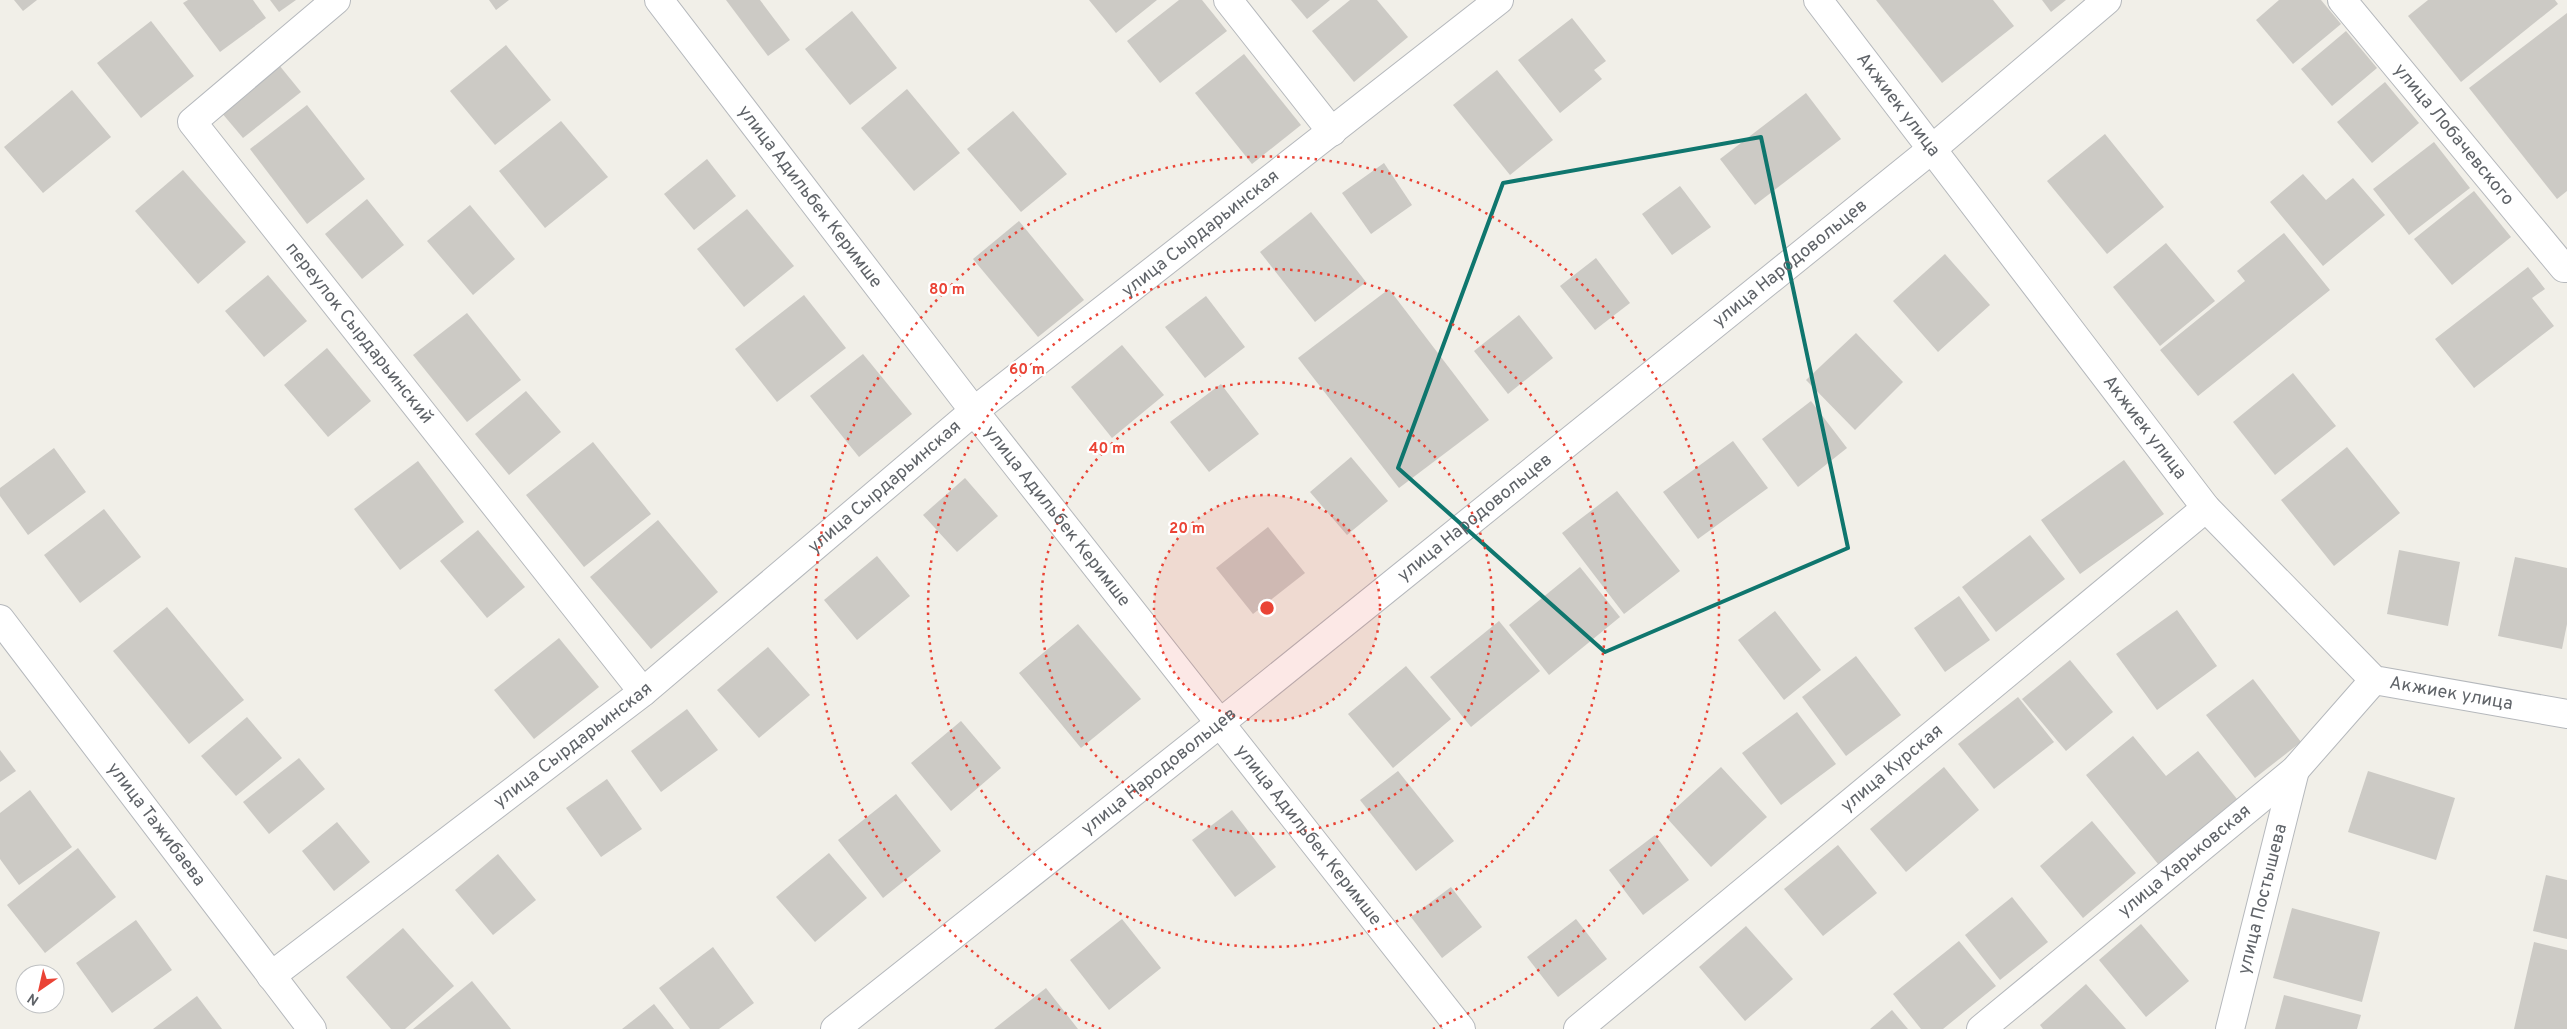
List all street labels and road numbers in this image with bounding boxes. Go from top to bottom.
street label: Акжиек улица [1851,48,1945,162]
street label: улица Лобачевского [2388,59,2519,210]
street label: улица Адильбек Керимше [733,101,887,293]
street label: улица Сырдарьинская [1117,165,1284,302]
street label: улица Народовольцев [1708,194,1872,333]
street label: переулок Сырдарьинский [280,238,438,429]
street label: Акжиек улица [2097,371,2192,484]
street label: улица Сырдарьинская [803,415,966,558]
street label: улица Адильбек Керимше [979,421,1135,612]
street label: улица Народовольцев [1393,448,1557,587]
street label: Акжиек улица [2388,671,2515,716]
street label: улица Сырдарьинская [489,677,657,813]
street label: улица Народовольцев [1077,703,1242,840]
street label: улица Курская [1836,719,1948,818]
street label: улица Адильбек Керимше [1230,740,1387,930]
street label: улица Тажибаева [102,758,211,891]
street label: улица Харьковская [2114,800,2256,923]
street label: улица Постышева [2233,821,2293,977]

